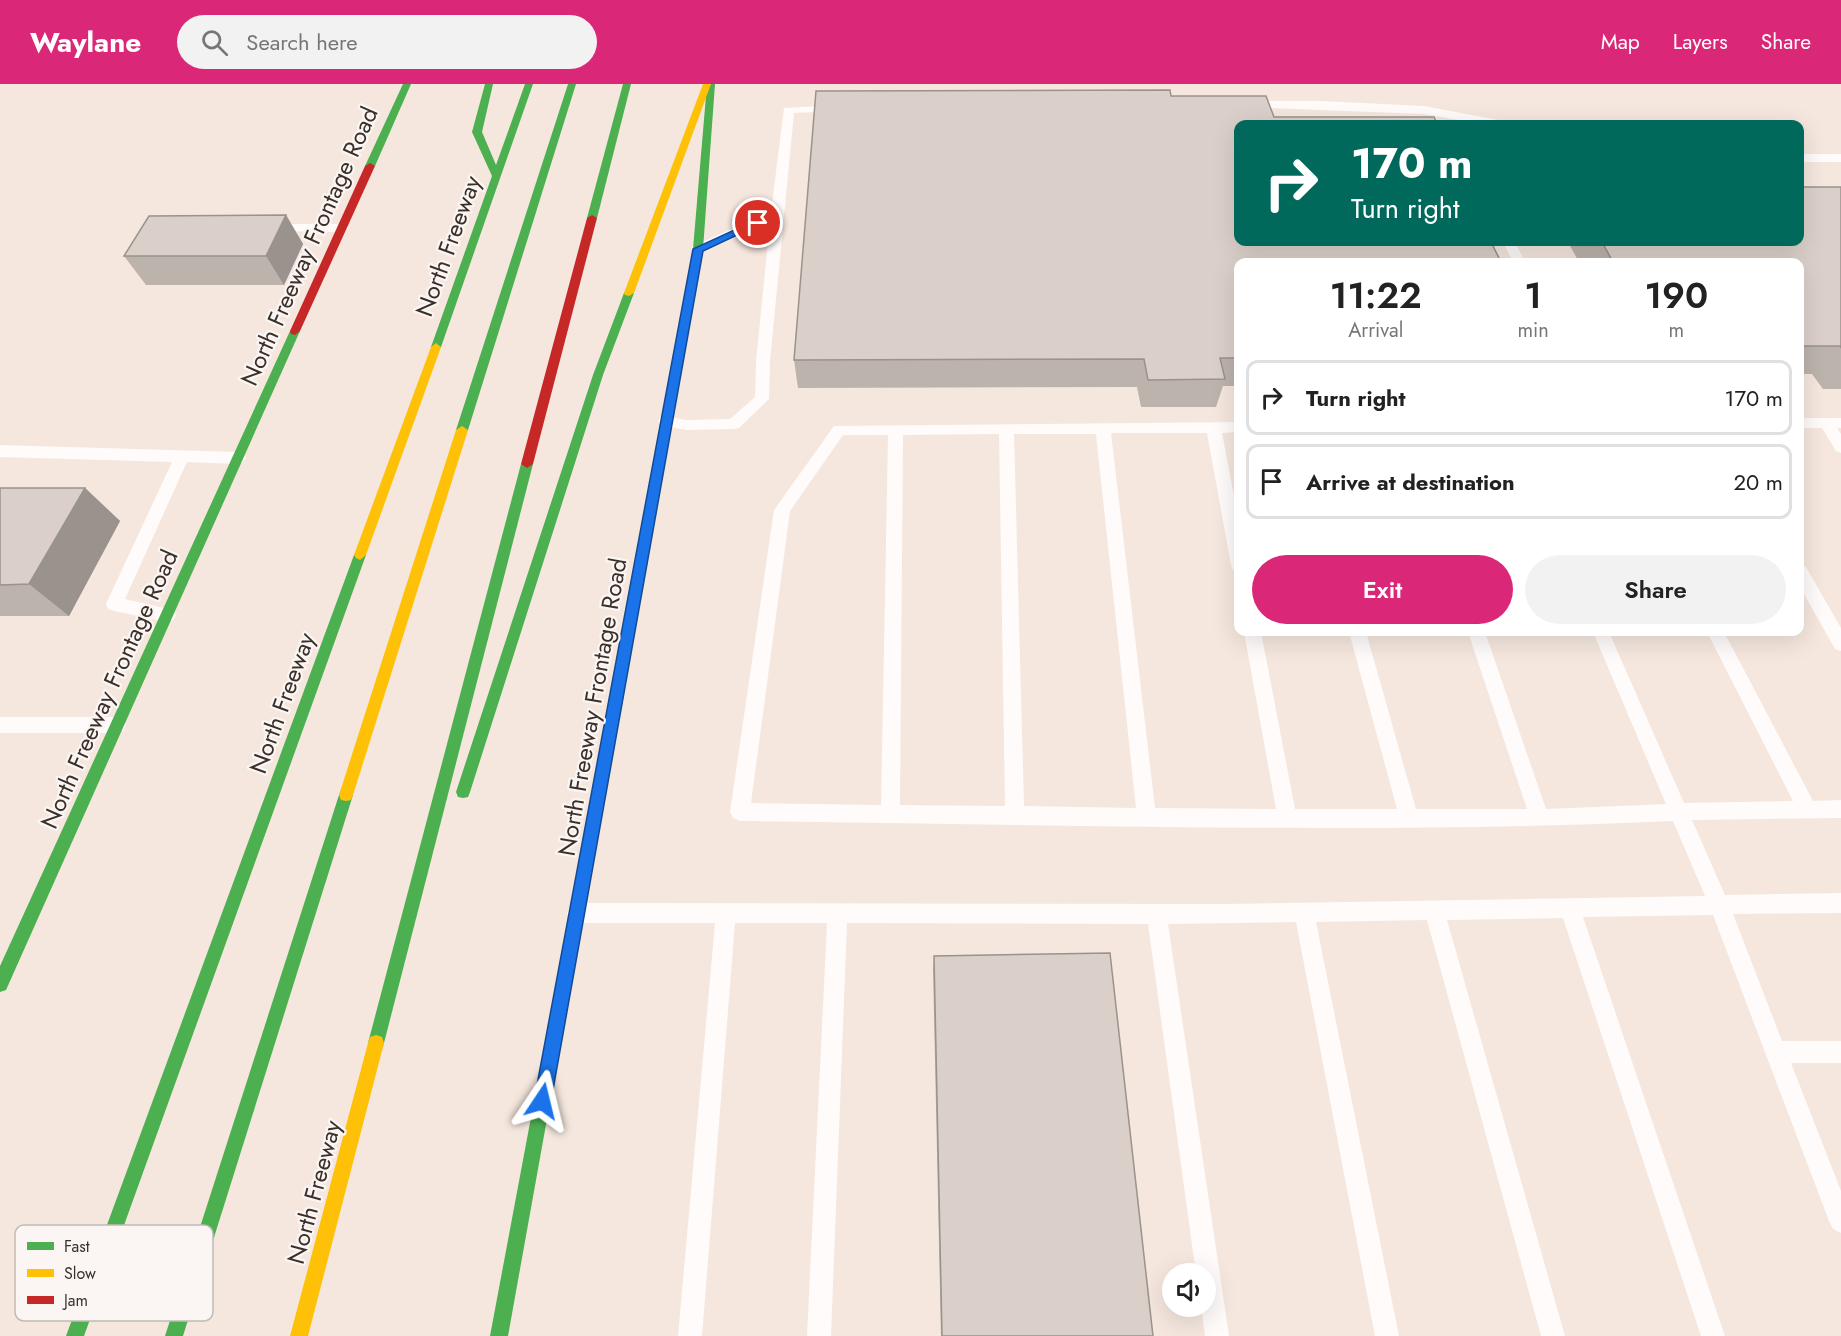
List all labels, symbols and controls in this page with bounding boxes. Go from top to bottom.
search box [177,15,597,69]
text: Waylane [30,22,141,63]
icon: search [198,26,231,59]
text: Search here [246,26,358,58]
text: Map [1601,27,1640,57]
text: Layers [1673,27,1728,57]
text: Share [1761,27,1811,57]
street label: North Freeway Frontage Road [232,101,386,391]
text: 170 m [1351,133,1473,194]
icon: right [1252,144,1330,222]
street label: North Freeway [406,170,490,321]
text: Turn right [1351,189,1459,228]
pin [732,197,783,248]
icon: arrive [741,206,774,239]
text: 11:22 [1330,269,1422,321]
text: 1 [1524,269,1542,321]
text: 190 [1644,269,1708,321]
text: Arrival [1348,316,1403,345]
text: min [1517,316,1549,345]
text: m [1669,316,1684,345]
icon: right [1255,381,1288,414]
text: Turn right [1306,382,1406,414]
text: 170 m [1725,382,1783,414]
icon: arrive [1255,465,1288,498]
text: Arrive at destination [1306,466,1515,498]
text: 20 m [1734,466,1783,498]
street label: North Freeway Frontage Road [32,544,186,834]
street label: North Freeway Frontage Road [549,555,635,859]
button: Exit [1252,555,1513,624]
button: Share [1525,555,1786,624]
street label: North Freeway [240,627,324,778]
position arrow [510,1069,574,1133]
street label: North Freeway [278,1116,350,1268]
legend [15,1225,213,1321]
text: Fast [64,1235,90,1258]
text: Slow [64,1262,96,1285]
map controls [1162,1263,1216,1317]
button: sound [1162,1263,1216,1317]
text: Jam [62,1289,88,1312]

